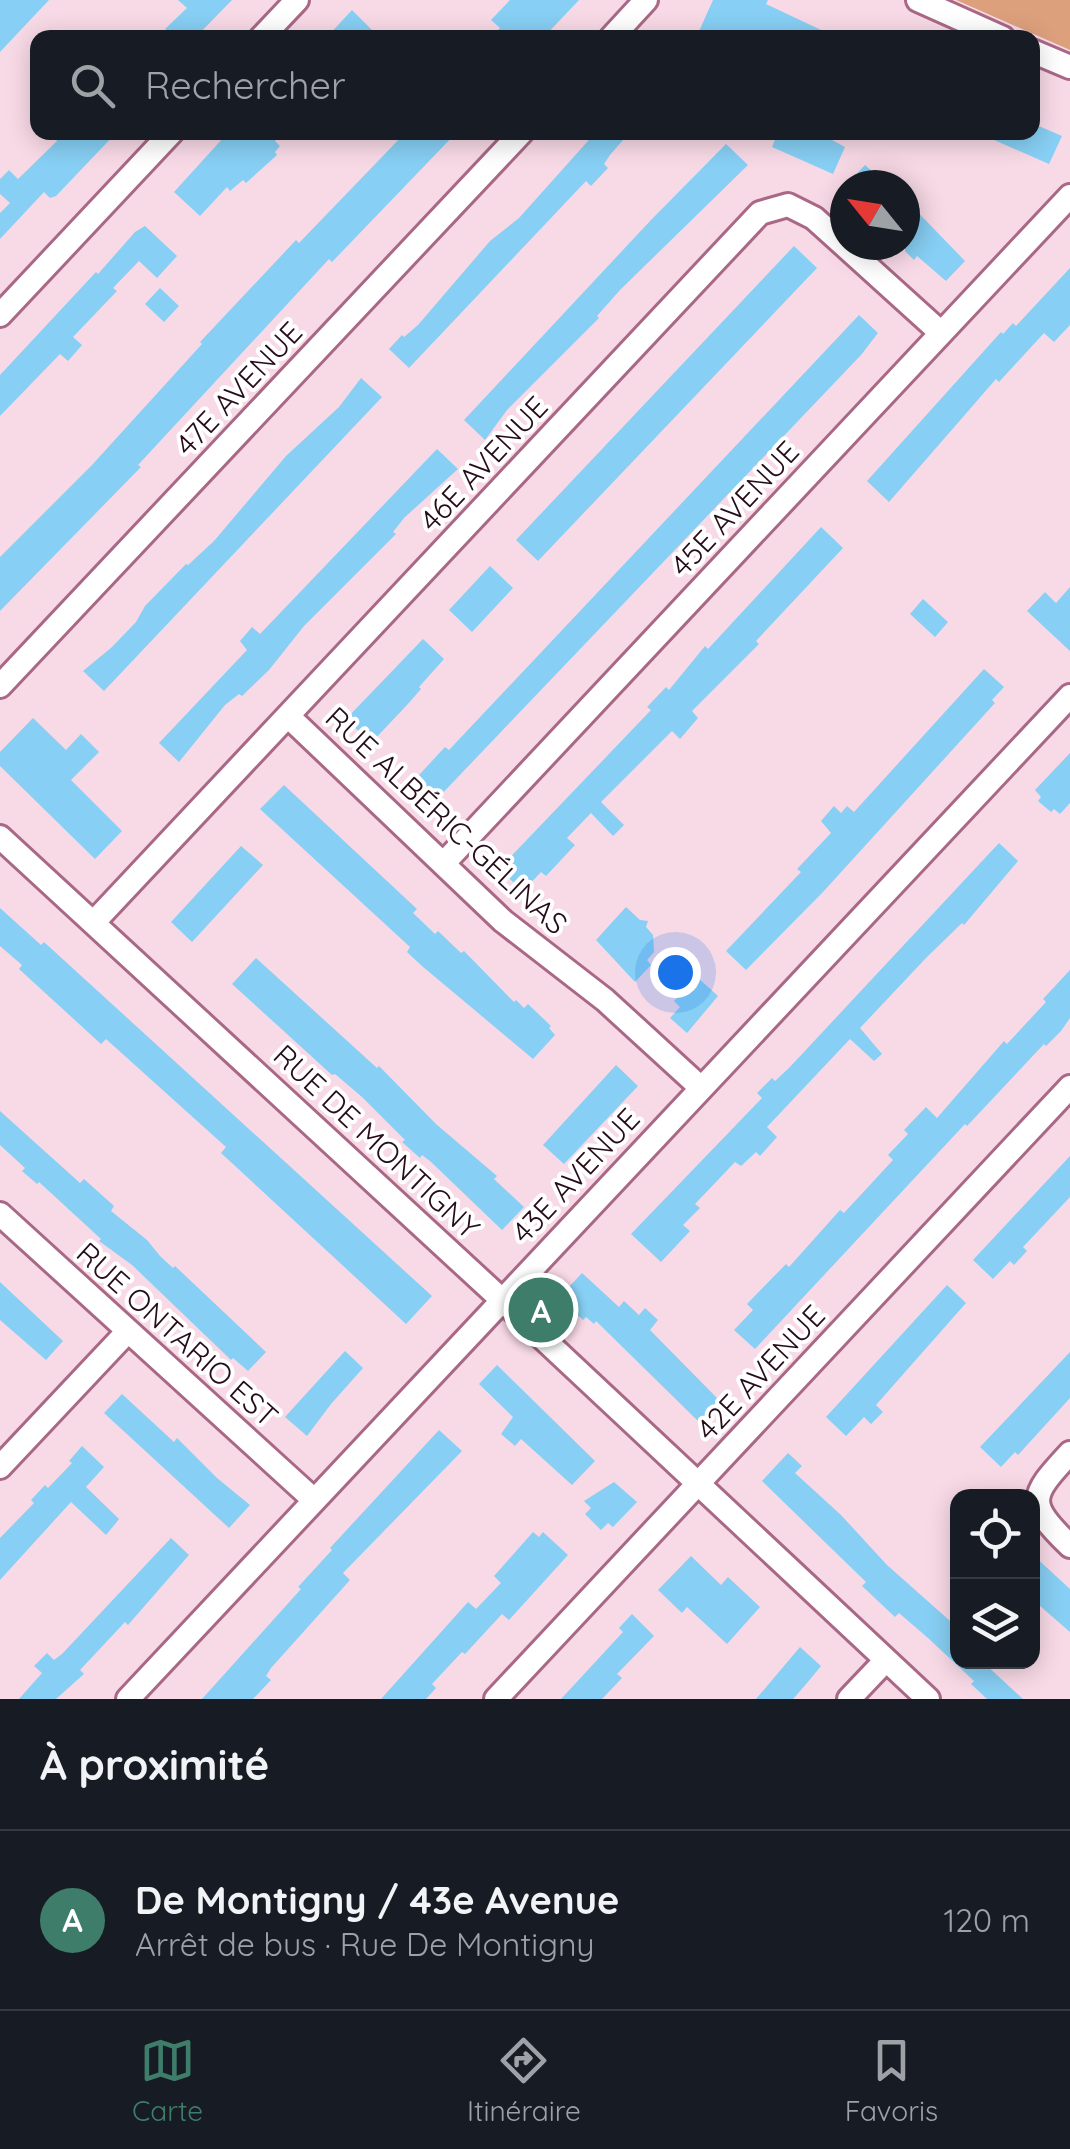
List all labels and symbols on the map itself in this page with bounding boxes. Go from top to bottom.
north arrow [830,170,920,260]
street label: 47E AVENUE [167,313,310,463]
street label: 46E AVENUE [411,388,556,539]
street label: 45E AVENUE [662,433,807,584]
street label: RUE ALBÉRIC-GÉLINAS [318,698,576,942]
your location [650,947,701,998]
street label: RUE DE MONTIGNY [266,1036,488,1247]
street label: 43E AVENUE [503,1100,647,1251]
street label: RUE ONTARIO EST [69,1234,286,1435]
pin: A [508,1272,574,1348]
street label: 42E AVENUE [688,1297,833,1448]

